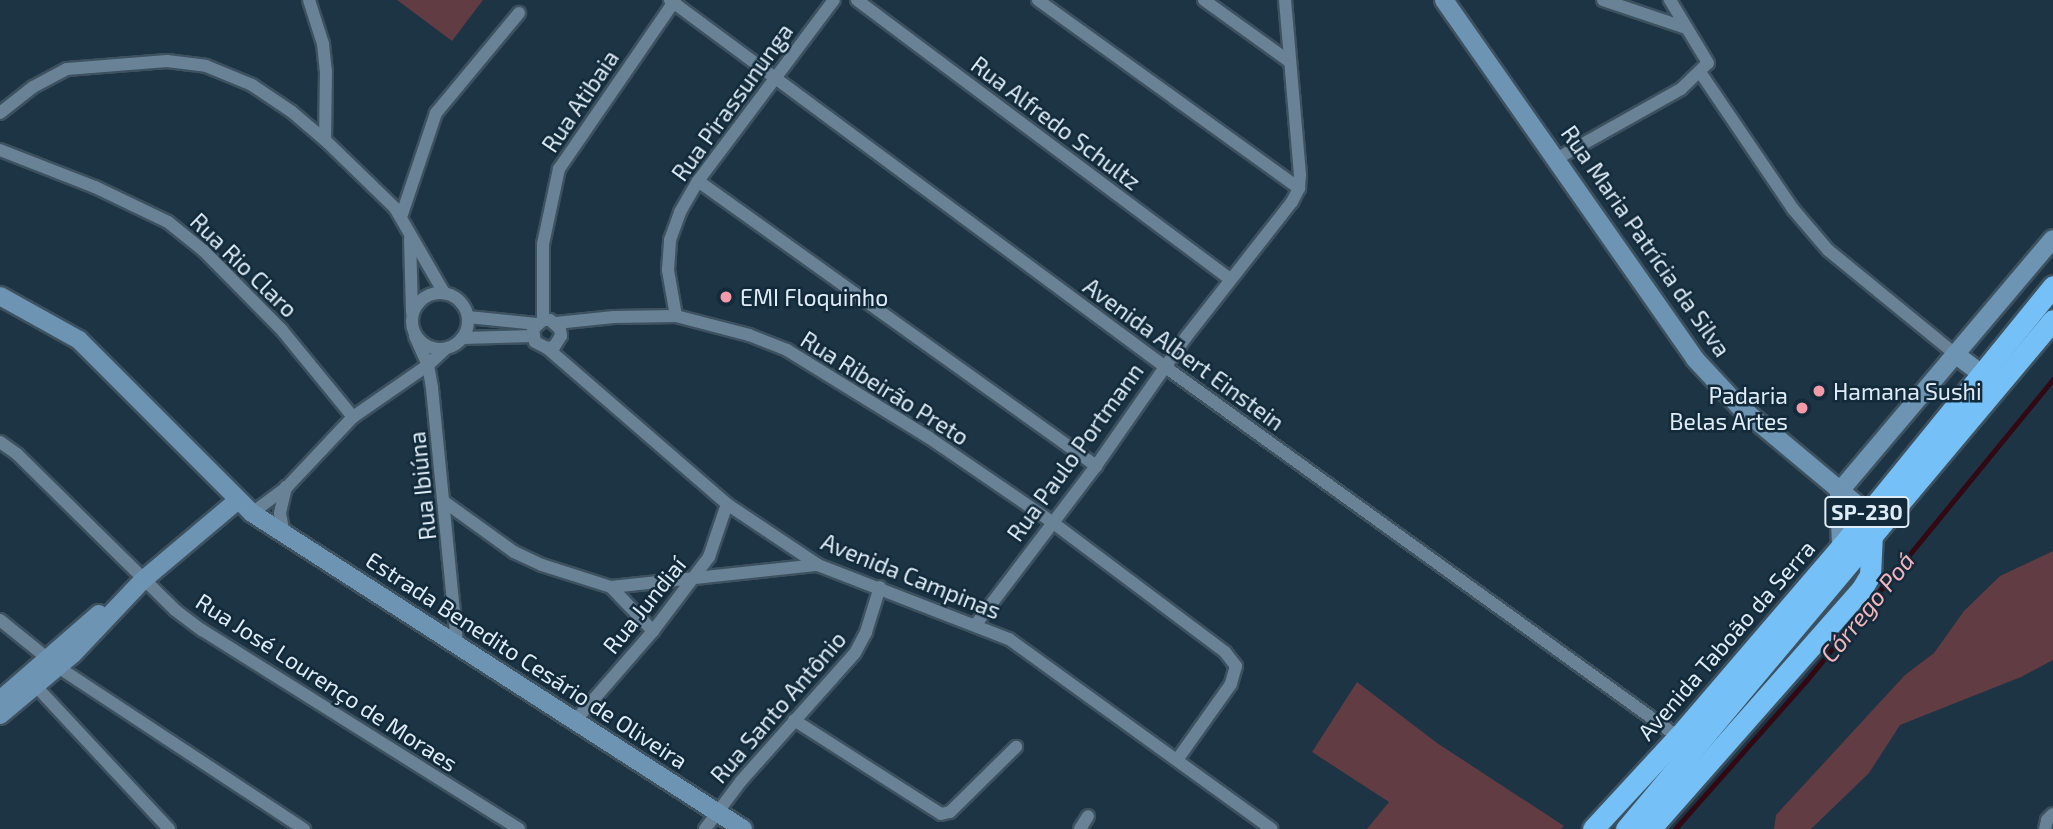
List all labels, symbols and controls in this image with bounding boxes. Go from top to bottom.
street label: Rua Pirassununga [666,18,798,186]
street label: Rua Atibaia [536,45,624,157]
street label: Rua Alfredo Schultz [966,50,1146,196]
street label: Rua Maria Patrícia da Silva [1556,120,1736,362]
street label: Rua Rio Claro [185,207,303,323]
street label: Avenida Albert Einstein [1078,272,1290,436]
place label: EMI Floquinho [740,283,888,311]
marker: EMI Floquinho [718,289,734,305]
street label: Rua Ribeirão Preto [796,325,974,451]
street label: Rua Paulo Portmann [1001,358,1149,546]
place label: Hamana Sushi [1833,377,1982,405]
place label: Padaria Belas Artes [1669,381,1788,435]
marker: Hamana Sushi [1811,383,1827,399]
marker: Padaria Belas Artes [1794,400,1810,416]
street label: Rua Ibiúna [403,430,441,542]
road number: SP-230 [1823,494,1911,530]
street label: Avenida Campinas [817,527,1005,625]
street label: Avenida Taboão da Serra [1631,534,1821,746]
street label: Estrada Benedito Cesário de Oliveira [361,546,693,774]
water label: Córrego Poá [1814,546,1920,668]
street label: Rua Jundiaí [597,551,691,659]
street label: Rua José Lourenço de Moraes [191,587,463,777]
street label: Rua Santo Antônio [704,625,852,789]

